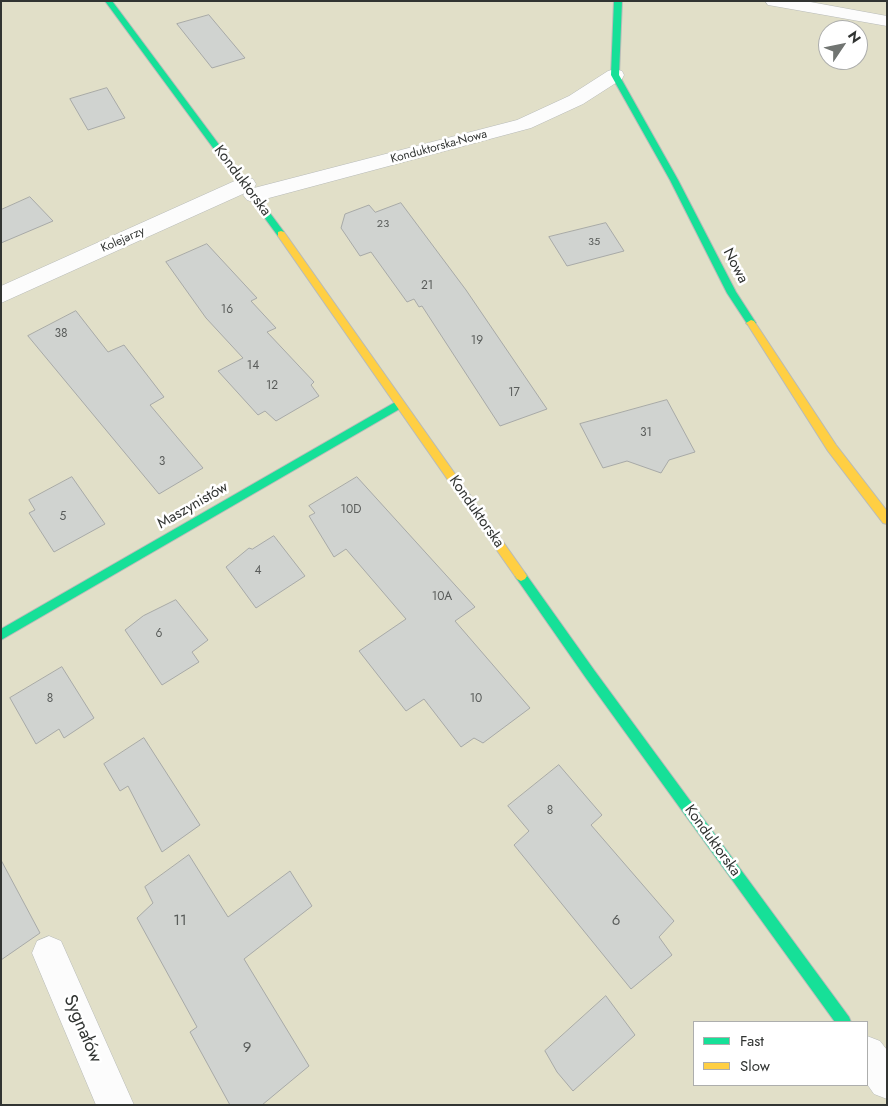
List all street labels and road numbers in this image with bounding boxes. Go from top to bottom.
street label: Konduktorska-Nowa [389,127,489,167]
street label: Konduktorska [210,142,274,220]
street label: Kolejarzy [99,224,147,256]
street label: Nowa [718,245,752,287]
street label: Konduktorska [445,472,507,552]
street label: Maszynistów [154,479,232,533]
street label: Konduktorska [680,802,744,880]
street label: Sygnałów [58,992,106,1066]

